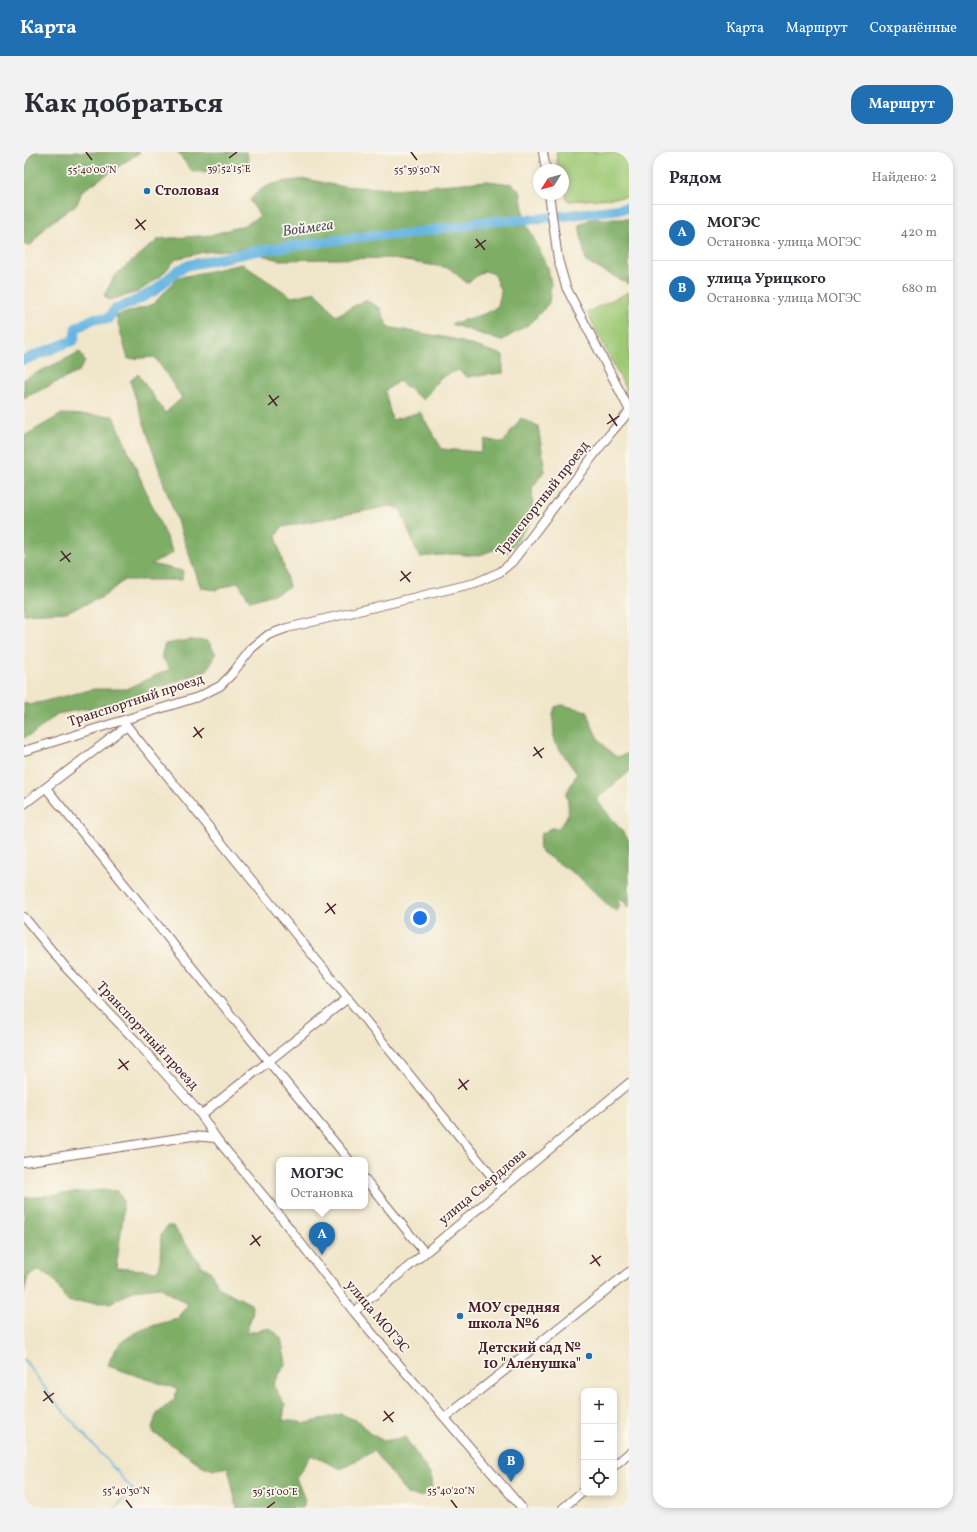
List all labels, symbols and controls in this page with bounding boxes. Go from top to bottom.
text: Карта [20,15,77,41]
text: Карта [726,19,764,38]
text: Маршрут [786,19,848,38]
text: Сохранённые [870,19,957,38]
text: Как добраться [24,85,223,124]
button: Маршрут [851,85,953,124]
text: 39°52'15"E [207,162,251,176]
text: 55°40'00"N [68,163,117,177]
text: 55°39'50"N [394,163,441,177]
north arrow [533,164,569,200]
text: Рядом [669,167,722,190]
text: Найдено: 2 [872,169,937,187]
place label: Столовая [155,182,219,201]
marker: Столовая [142,186,152,196]
text: МОГЭС [707,213,760,234]
water label: Воймега [281,215,335,243]
text: A [677,224,687,242]
text: 420 m [900,224,937,242]
text: Остановка · улица МОГЭС [707,234,861,252]
text: улица Урицкого [707,269,826,290]
text: B [678,280,686,298]
text: 680 m [902,280,937,298]
text: Остановка · улица МОГЭС [707,290,861,308]
street label: Транспортный проезд [492,437,594,561]
street label: Транспортный проезд [66,670,207,732]
your location [410,908,430,928]
street label: Транспортный проезд [92,978,202,1094]
street label: улица Свердлова [435,1144,531,1230]
popup [276,1157,368,1209]
text: МОГЭС [290,1164,344,1185]
text: Остановка [290,1185,354,1203]
pin: A [309,1222,335,1255]
street label: улица МОГЭС [341,1276,413,1358]
place label: МОУ средняя школа №6 [468,1299,560,1334]
marker: МОУ средняя школа №6 [455,1311,465,1321]
place label: Детский сад № 10 "Аленушка" [478,1339,581,1374]
marker: Детский сад № 10 "Аленушка" [584,1351,594,1361]
map controls [581,1388,617,1496]
button: + [581,1388,617,1424]
button: − [581,1424,617,1460]
pin: B [498,1449,524,1482]
button: locate [581,1460,617,1496]
text: 55°40'30"N [102,1484,150,1498]
text: 55°40'20"N [427,1484,476,1498]
text: 39°51'00"E [252,1485,298,1499]

